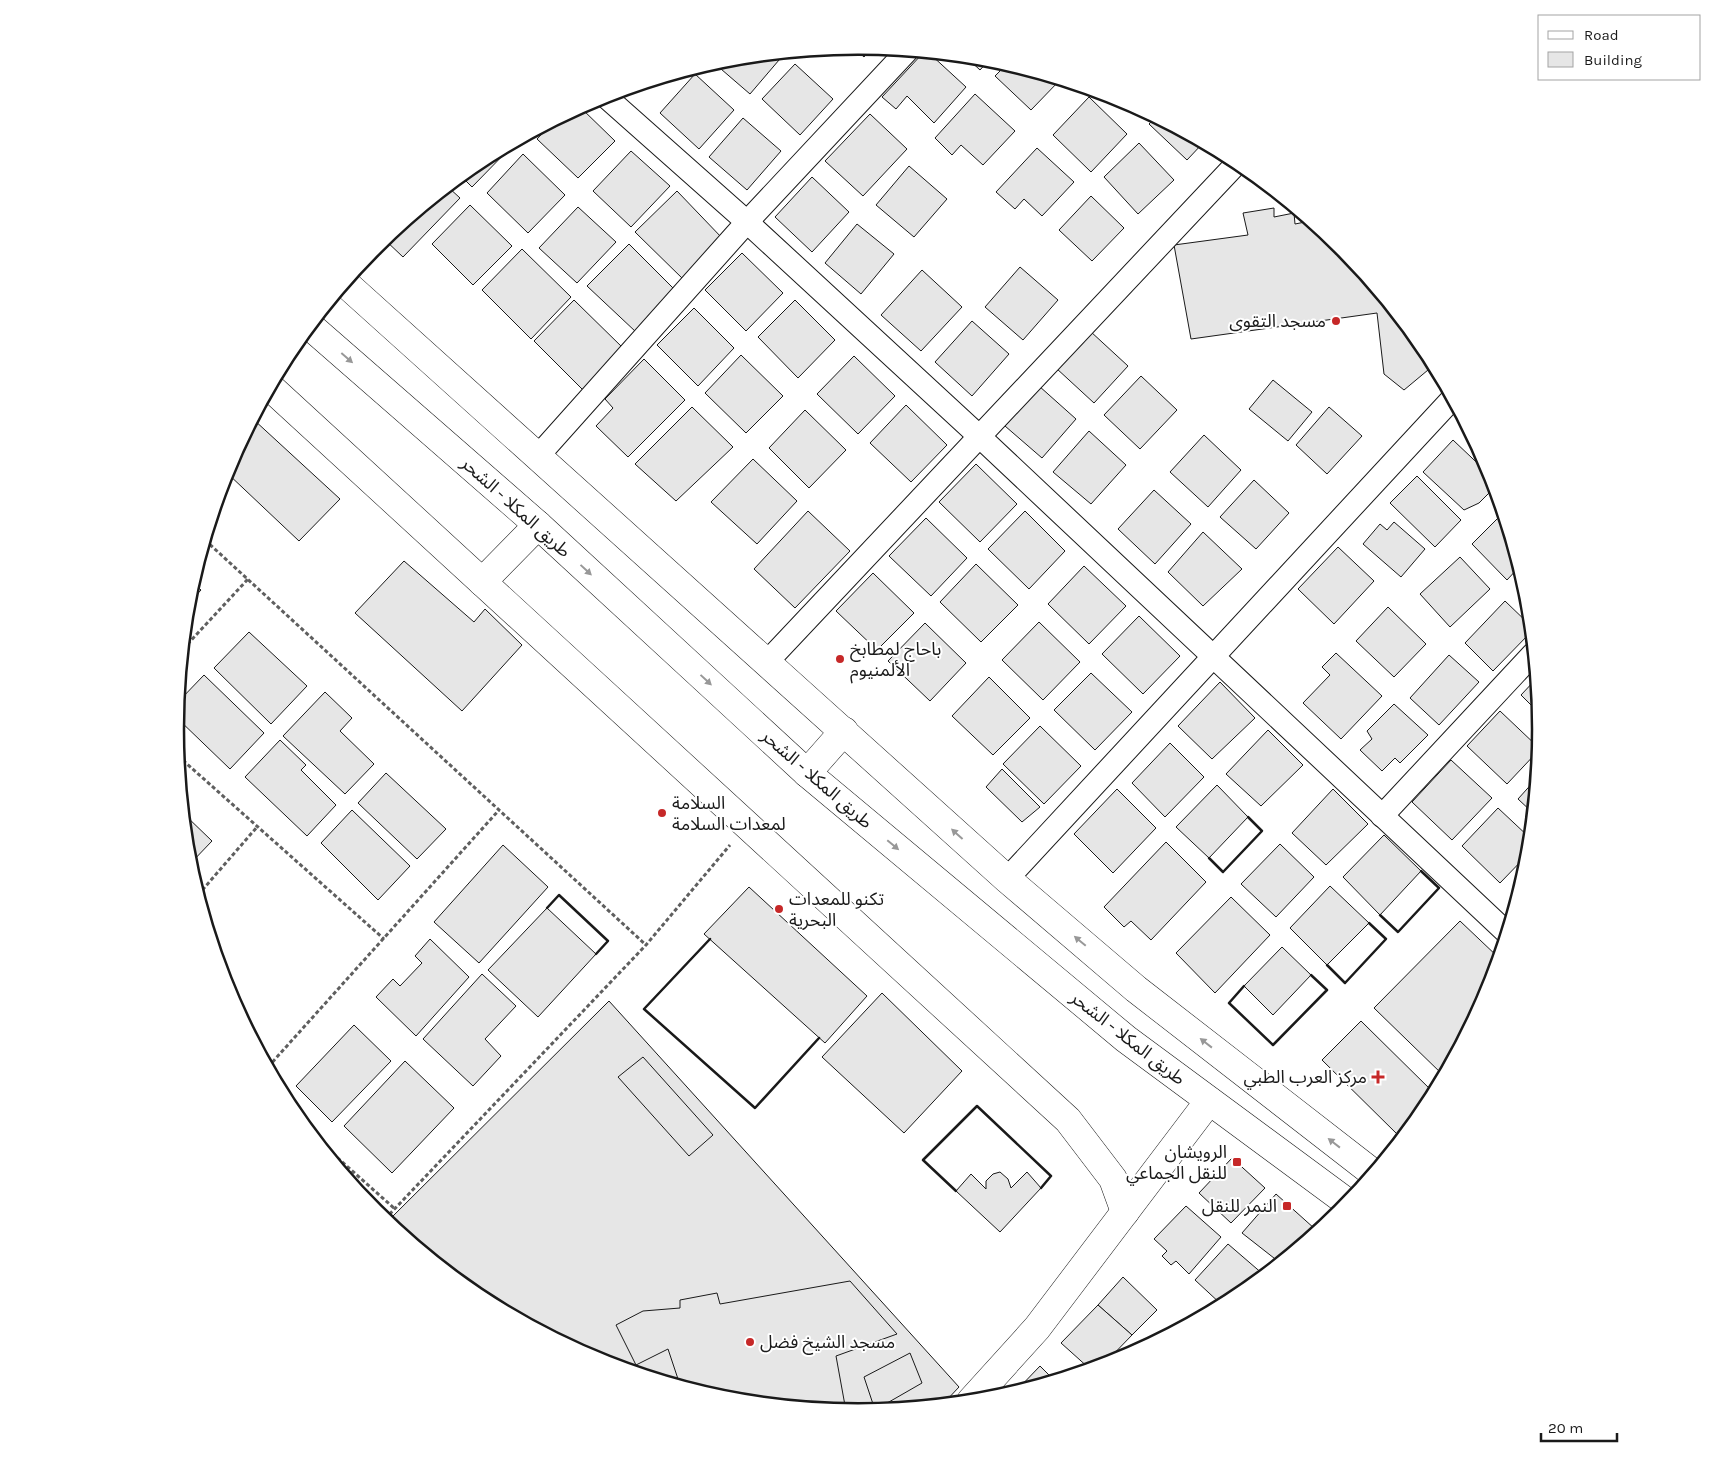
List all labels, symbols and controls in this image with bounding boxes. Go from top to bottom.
legend [1538,15,1701,80]
text: Road [1584,26,1619,44]
text: Building [1584,51,1642,69]
place label: مسجد التقوى [1229,310,1326,332]
marker: مسجد التقوى [1330,315,1342,327]
one-way arrow [340,352,352,364]
street label: طريق المكلا - الشحر [456,451,575,562]
one-way arrow [580,564,592,576]
place label: باحاج لمطابخ الألمنيوم [850,638,941,684]
marker: باحاج لمطابخ الألمنيوم [834,653,846,665]
one-way arrow [699,674,711,686]
street label: طريق المكلا - الشحر [756,724,877,833]
place label: السلامة لمعدات السلامة [672,792,786,835]
marker: السلامة لمعدات السلامة [656,807,668,819]
one-way arrow [952,828,964,840]
one-way arrow [887,839,899,851]
place label: تكنو للمعدات البحرية [789,888,884,931]
marker: تكنو للمعدات البحرية [773,903,785,915]
one-way arrow [1073,935,1086,946]
street label: طريق المكلا - الشحر [1065,986,1190,1090]
one-way arrow [1200,1038,1213,1049]
place label: مركز العرب الطبي [1244,1066,1367,1090]
marker: مركز العرب الطبي [1371,1070,1385,1084]
one-way arrow [1328,1138,1341,1149]
place label: الرويشان للنقل الجماعي [1126,1141,1227,1186]
marker: الرويشان للنقل الجماعي [1231,1156,1243,1168]
place label: النمر للنقل [1202,1195,1277,1217]
marker: النمر للنقل [1281,1200,1293,1212]
place label: مسجد الشيخ فضل [760,1331,895,1355]
marker: مسجد الشيخ فضل [744,1336,756,1348]
scale bar [1541,1410,1617,1442]
text: 20 m [1548,1419,1583,1437]

